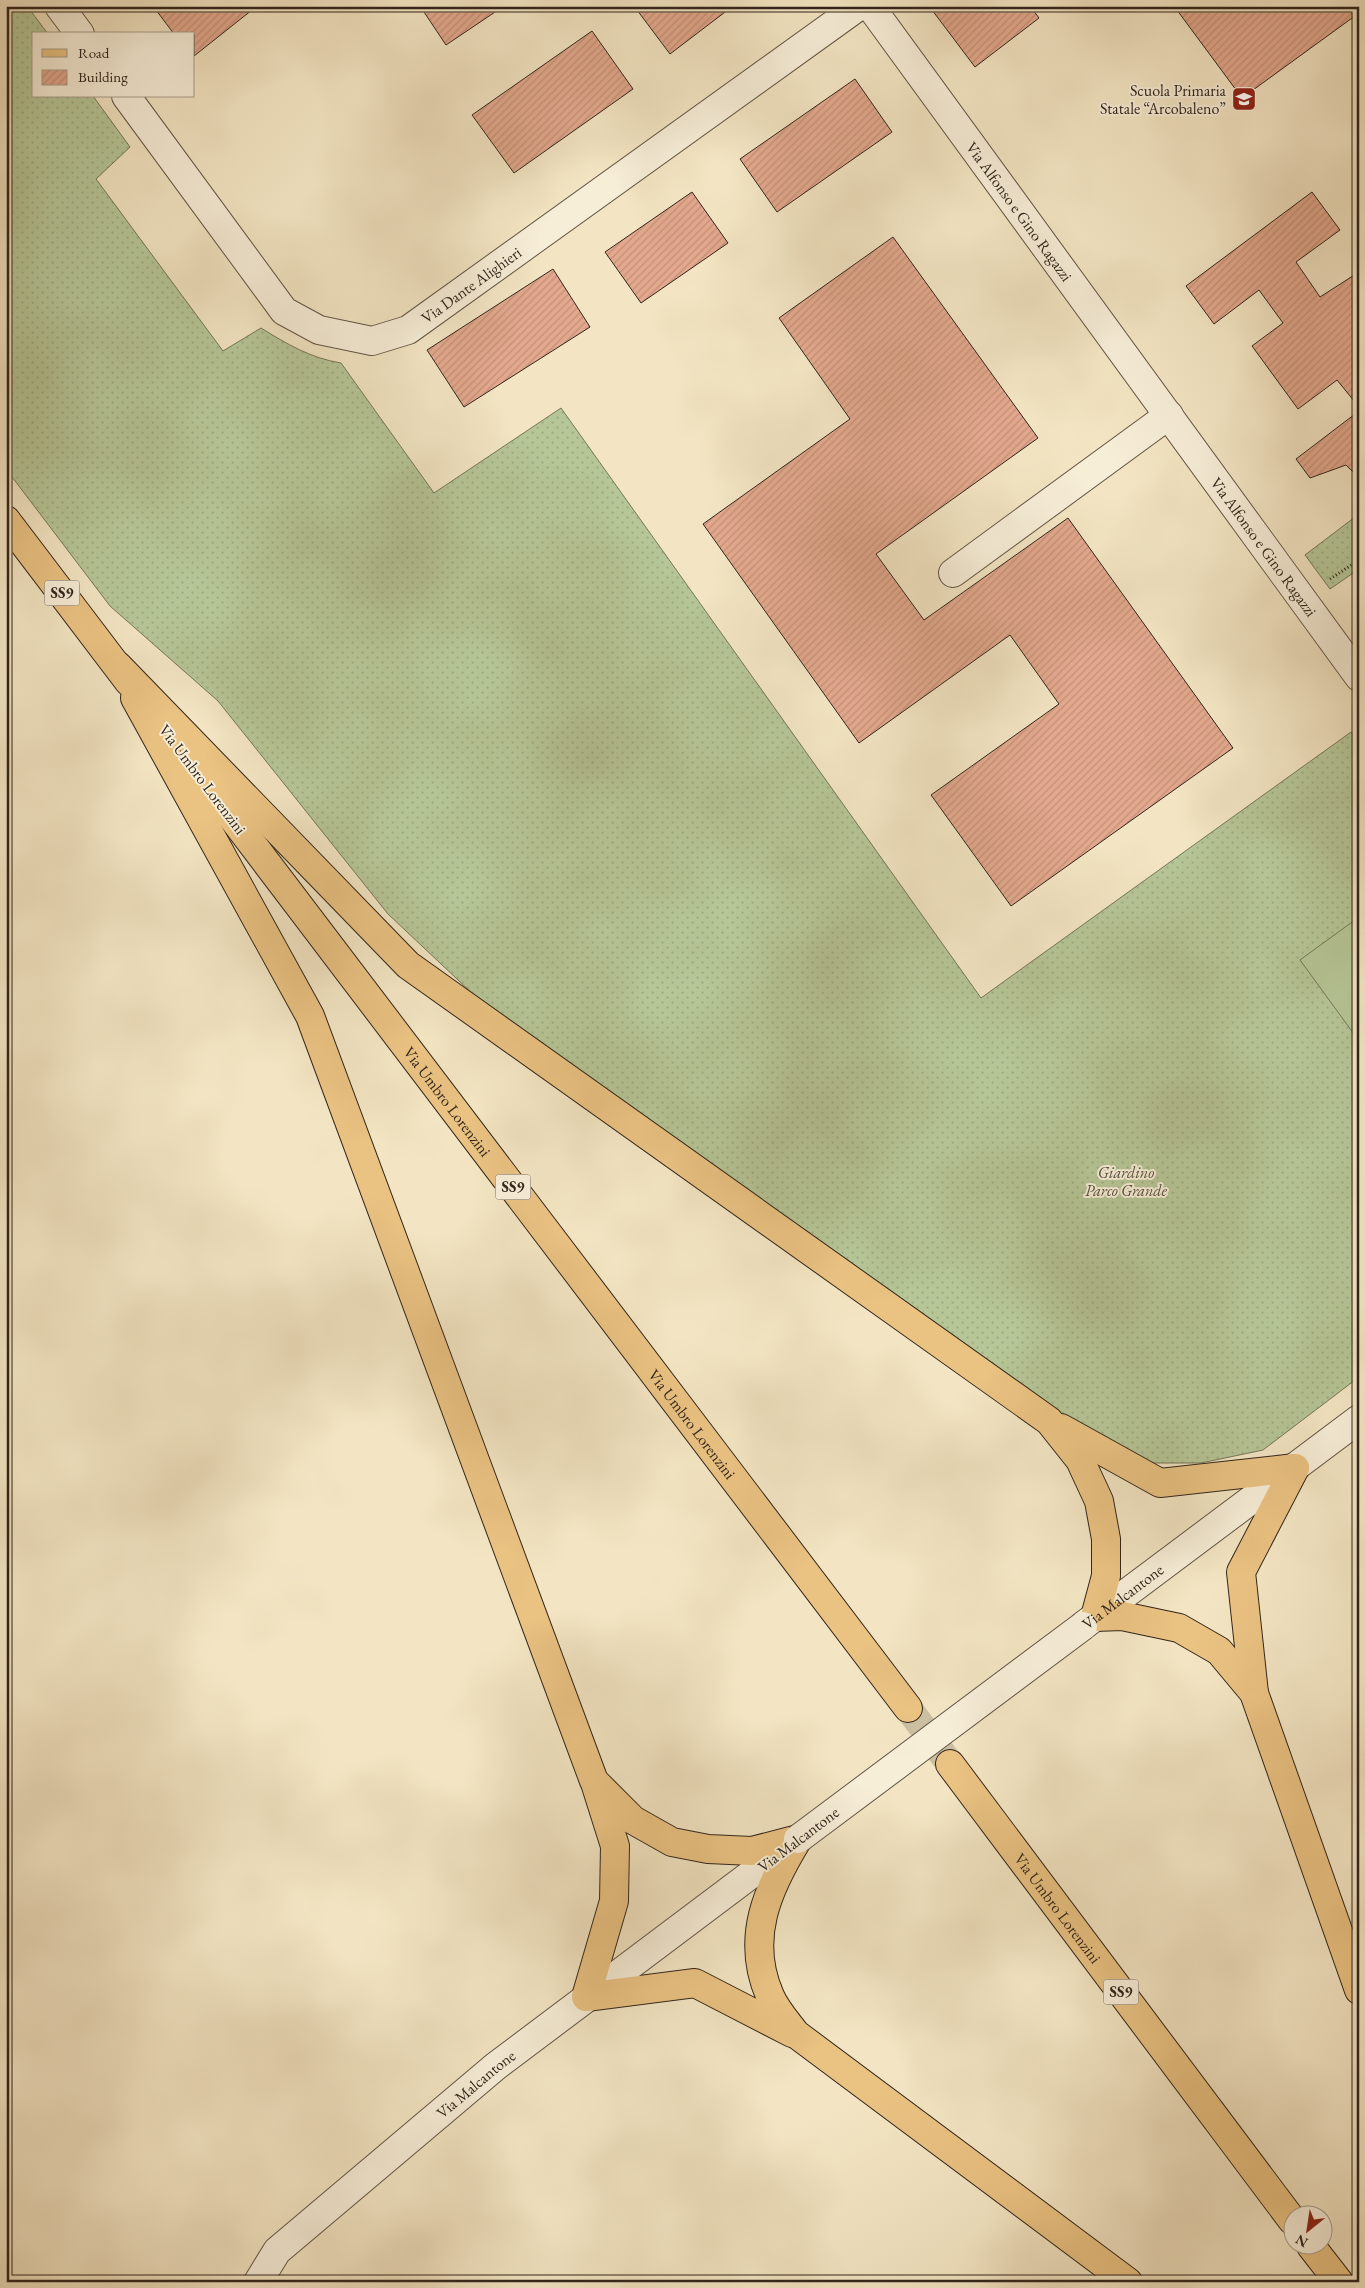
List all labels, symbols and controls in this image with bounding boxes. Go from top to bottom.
legend [32,32,195,98]
text: Road [78,43,110,62]
text: Building [78,67,128,86]
place label: Scuola Primaria Statale “Arcobaleno” [1100,80,1227,119]
school or university icon: Scuola Primaria Statale “Arcobaleno” [1231,86,1257,112]
street label: Via Alfonso e Gino Ragazzi [961,138,1077,286]
street label: Via Dante Alighieri [417,242,526,328]
street label: Via Alfonso e Gino Ragazzi [1206,473,1322,621]
road number: SS9 [44,580,80,606]
street label: Via Umbro Lorenzini [154,720,251,839]
street label: Via Umbro Lorenzini [399,1042,496,1161]
park label: Giardino Parco Grande [1085,1162,1168,1201]
road number: SS9 [496,1174,530,1200]
street label: Via Umbro Lorenzini [644,1365,741,1483]
street label: Via Malcantone [1078,1559,1168,1634]
street label: Via Malcantone [753,1802,843,1877]
street label: Via Umbro Lorenzini [1009,1849,1106,1968]
road number: SS9 [1104,1980,1138,2004]
street label: Via Malcantone [432,2045,520,2123]
north arrow [1282,2206,1332,2256]
text: N [1292,2230,1311,2252]

